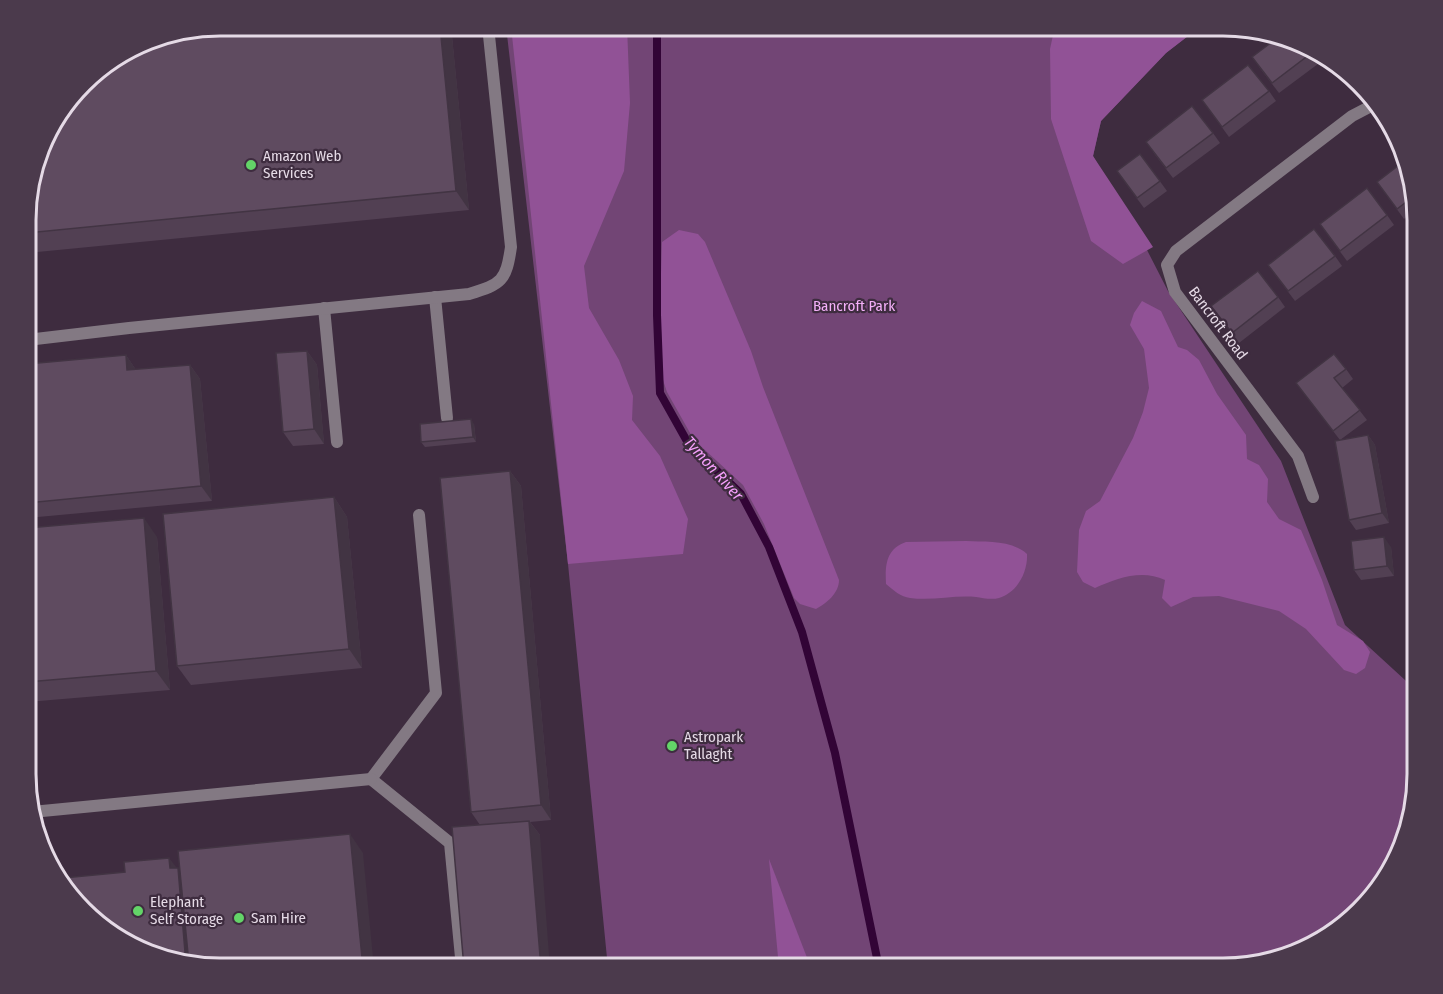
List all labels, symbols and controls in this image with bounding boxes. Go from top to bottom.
place label: Amazon Web Services [263,147,341,182]
marker: Amazon Web Services [244,158,258,172]
street label: Bancroft Road [1185,283,1251,363]
park label: Bancroft Park [813,297,895,315]
water label: Tymon River [680,432,748,505]
place label: Astropark Tallaght [684,728,743,763]
marker: Astropark Tallaght [665,739,679,753]
place label: Elephant Self Storage [150,893,223,928]
marker: Elephant Self Storage [131,904,145,918]
place label: Sam Hire [251,909,306,927]
marker: Sam Hire [232,911,246,925]

